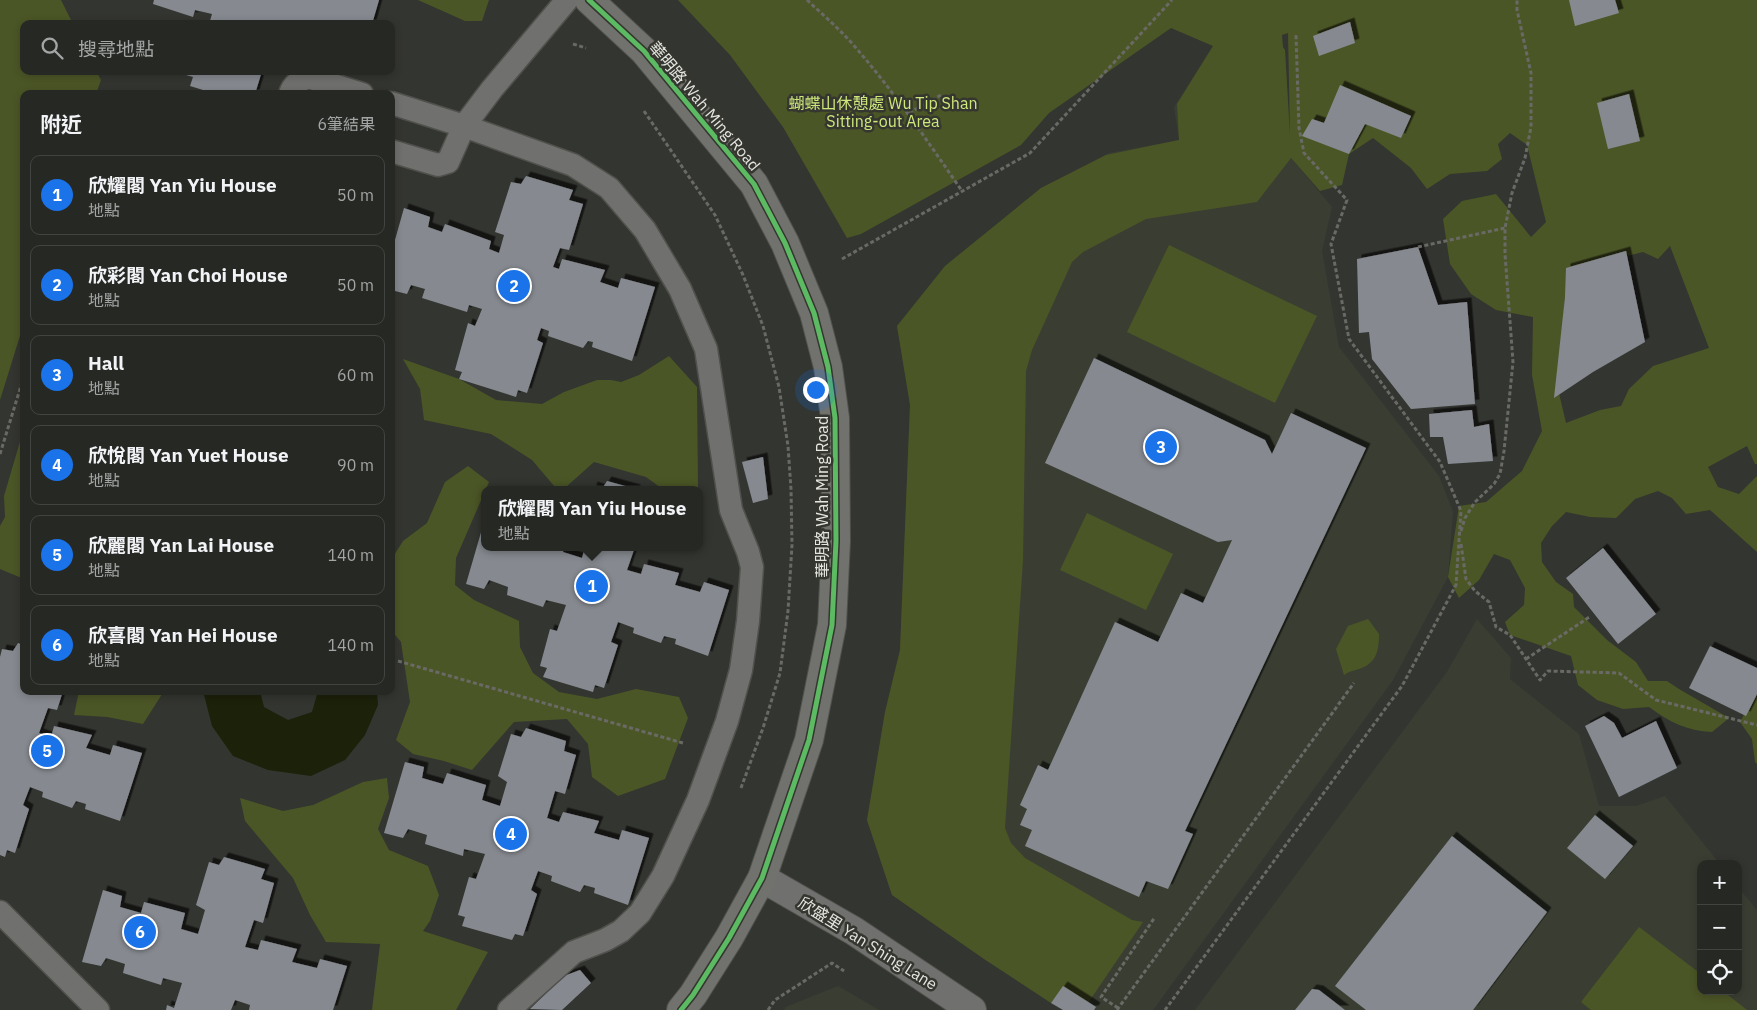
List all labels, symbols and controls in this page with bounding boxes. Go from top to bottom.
search box [20,20,395,75]
icon: search [38,34,66,62]
text: 搜尋地點 [78,37,154,61]
street label: 華明路 Wah Ming Road [645,37,765,175]
park label: 蝴蝶山休憩處 Wu Tip Shan Sitting-out Area [788,93,978,131]
text: 附近 [40,110,82,138]
text: 6筆結果 [317,114,375,134]
text: 欣耀閣 Yan Yiu House [88,173,277,197]
text: 1 [52,185,62,205]
text: 50 m [337,185,374,205]
text: 地點 [88,200,120,220]
text: 欣彩閣 Yan Choi House [88,263,288,287]
pin: 2 [498,267,530,305]
text: 2 [52,275,62,295]
text: 50 m [337,275,374,295]
text: 地點 [88,290,120,310]
text: Hall [88,351,124,375]
text: 3 [52,365,62,385]
text: 60 m [337,365,374,385]
your location [803,377,829,403]
text: 地點 [88,378,120,398]
street label: 華明路 Wah Ming Road [812,416,832,578]
pin: 3 [1145,428,1177,466]
text: 欣悅閣 Yan Yuet House [88,443,289,467]
text: 4 [52,455,62,475]
text: 90 m [337,455,374,475]
text: 地點 [88,470,120,490]
popup [481,486,703,551]
text: 欣耀閣 Yan Yiu House [498,496,686,520]
text: 地點 [498,523,530,543]
text: 欣麗閣 Yan Lai House [88,533,274,557]
text: 5 [52,545,62,565]
text: 140 m [327,545,374,565]
text: 地點 [88,560,120,580]
pin: 1 [576,567,608,605]
text: 欣喜閣 Yan Hei House [88,623,278,647]
text: 6 [52,635,62,655]
text: 140 m [327,635,374,655]
text: 地點 [88,650,120,670]
pin: 5 [31,732,63,770]
pin: 4 [495,815,527,853]
map controls [1697,860,1742,995]
button: + [1697,860,1742,905]
street label: 欣盛里 Yan Shing Lane [795,892,941,994]
button: − [1697,905,1742,950]
pin: 6 [124,913,156,951]
button: locate [1697,950,1742,995]

